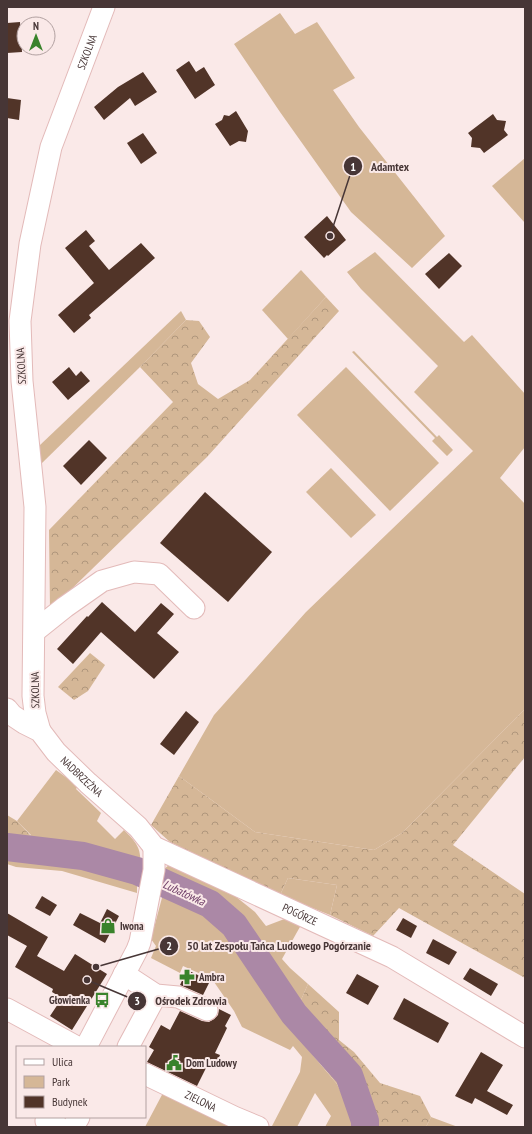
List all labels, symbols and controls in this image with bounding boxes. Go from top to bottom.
north arrow [16,16,56,56]
text: N [33,19,39,33]
street label: SZKOLNA [74,32,100,72]
callout: Adamtex [343,154,417,178]
text: 1 [350,159,356,174]
text: Adamtex [370,159,410,174]
street label: SZKOLNA [13,347,29,385]
street label: SZKOLNA [28,671,42,708]
street label: NADBRZEŻNA [58,753,106,800]
water label: Lubatówka [161,876,209,909]
street label: POGÓRZE [280,900,320,929]
shop icon: Iwona [99,917,117,935]
place label: Iwona [120,919,144,933]
callout: 50 lat Zespołu Tańca Ludowego Pogórzanie [159,934,379,958]
text: 2 [166,938,172,953]
text: 50 lat Zespołu Tańca Ludowego Pogórzanie [187,938,371,953]
pharmacy icon: Ambra [178,968,196,986]
place label: Ambra [198,970,225,984]
callout: Ośrodek Zdrowia [127,989,235,1013]
bus stop icon: Głowienka [93,991,111,1009]
place label: Głowienka [49,993,90,1007]
text: 3 [134,993,140,1008]
text: Ośrodek Zdrowia [155,993,227,1008]
legend [16,1046,146,1118]
text: Ulica [52,1054,73,1069]
public building icon: Dom Ludowy [165,1054,183,1072]
place label: Dom Ludowy [186,1056,238,1070]
text: Park [52,1074,70,1089]
street label: ZIELONA [183,1087,220,1115]
text: Budynek [52,1094,88,1109]

